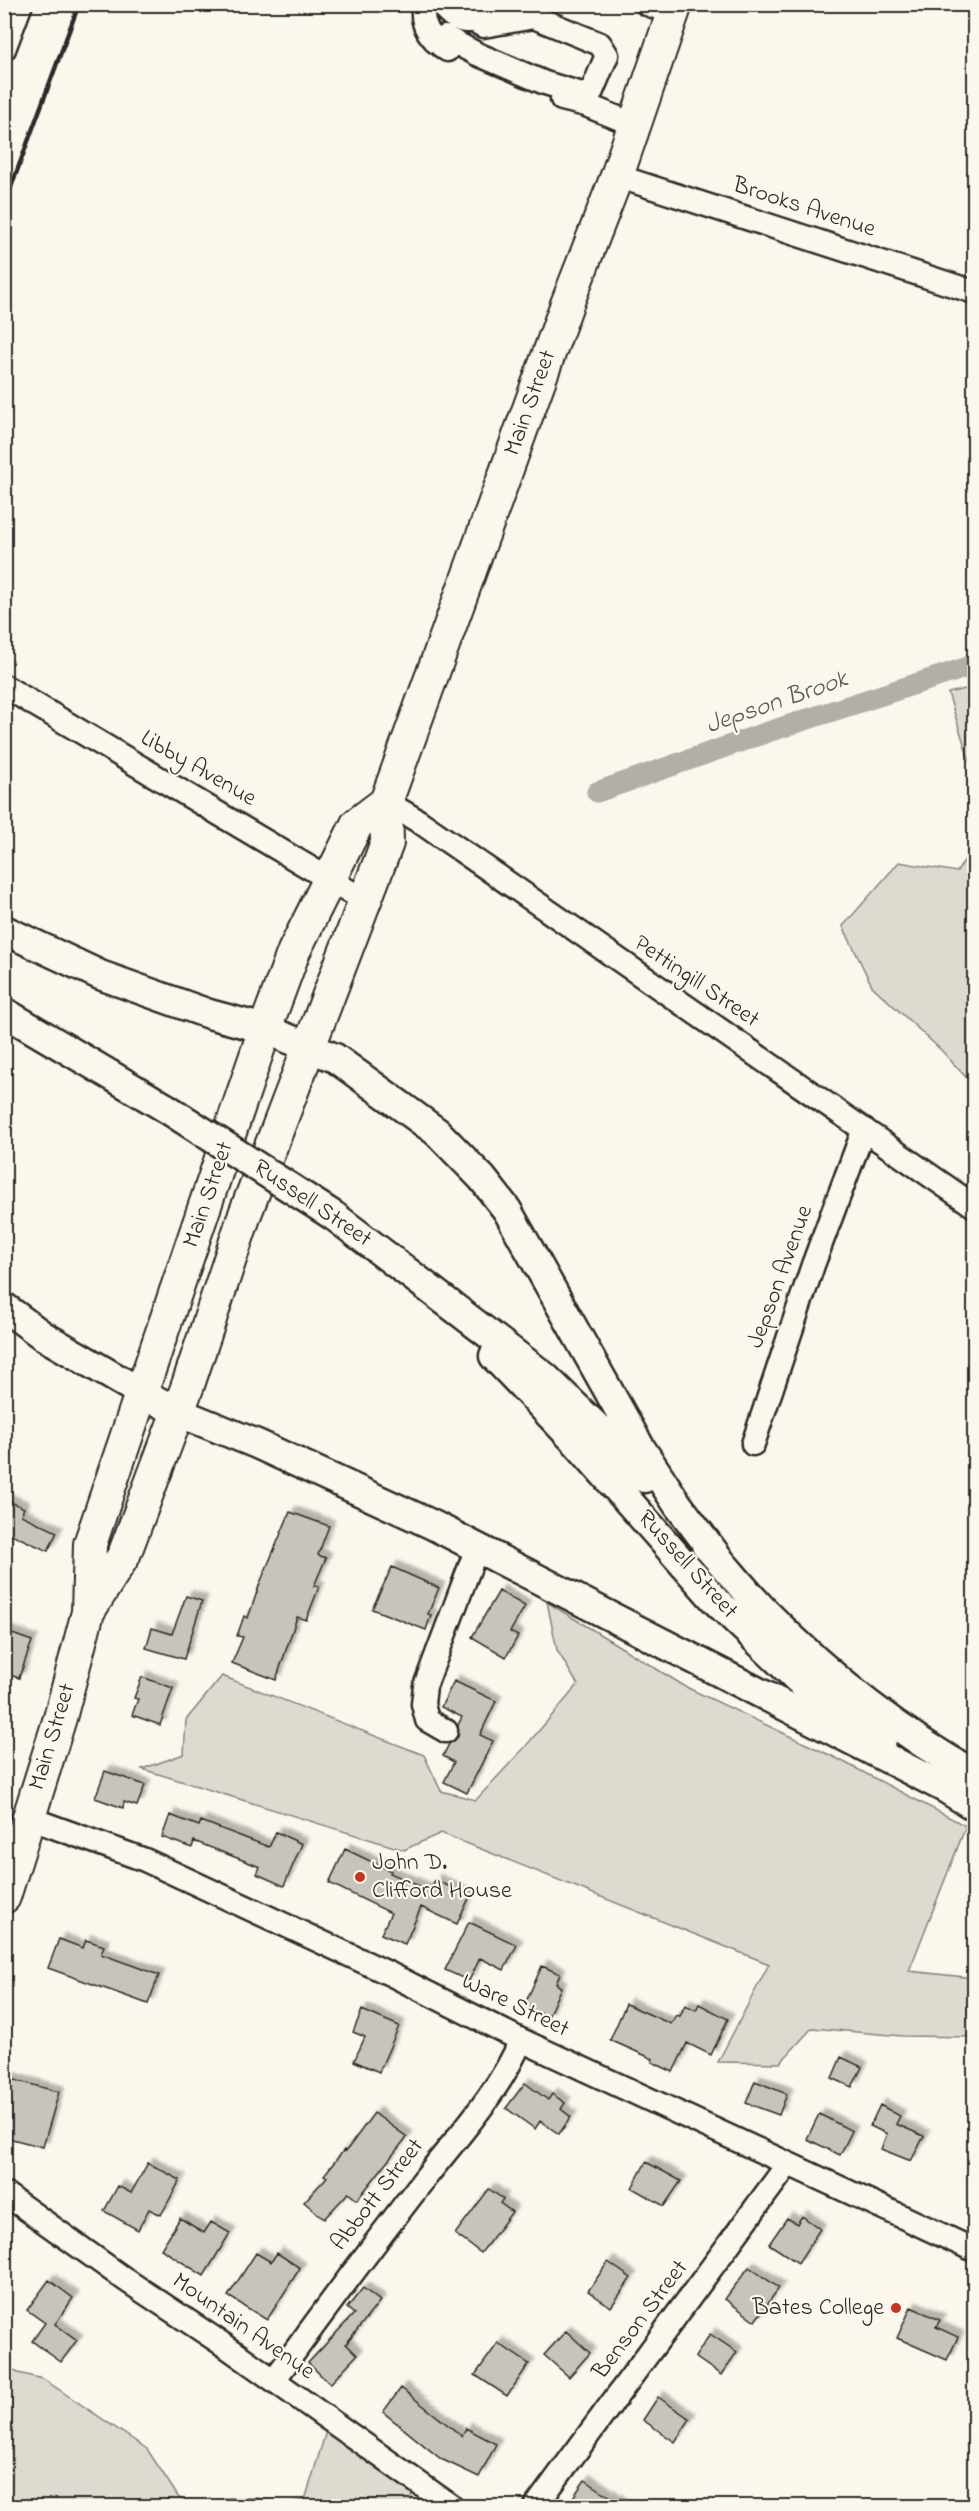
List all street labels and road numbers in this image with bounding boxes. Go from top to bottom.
street label: Brooks Avenue [727,168,880,248]
street label: Main Street [496,345,566,461]
street label: Libby Avenue [133,722,263,817]
street label: Pettingill Street [626,927,766,1037]
street label: Main Street [175,1137,243,1253]
street label: Russell Street [246,1151,378,1257]
street label: Jepson Avenue [739,1200,823,1353]
street label: Russell Street [628,1503,746,1627]
street label: Main Street [20,1679,86,1795]
street label: Ware Street [455,1965,575,2047]
street label: Abbott Street [323,2131,433,2259]
street label: Benson Street [584,2253,698,2388]
street label: Mountain Avenue [164,2265,322,2390]

